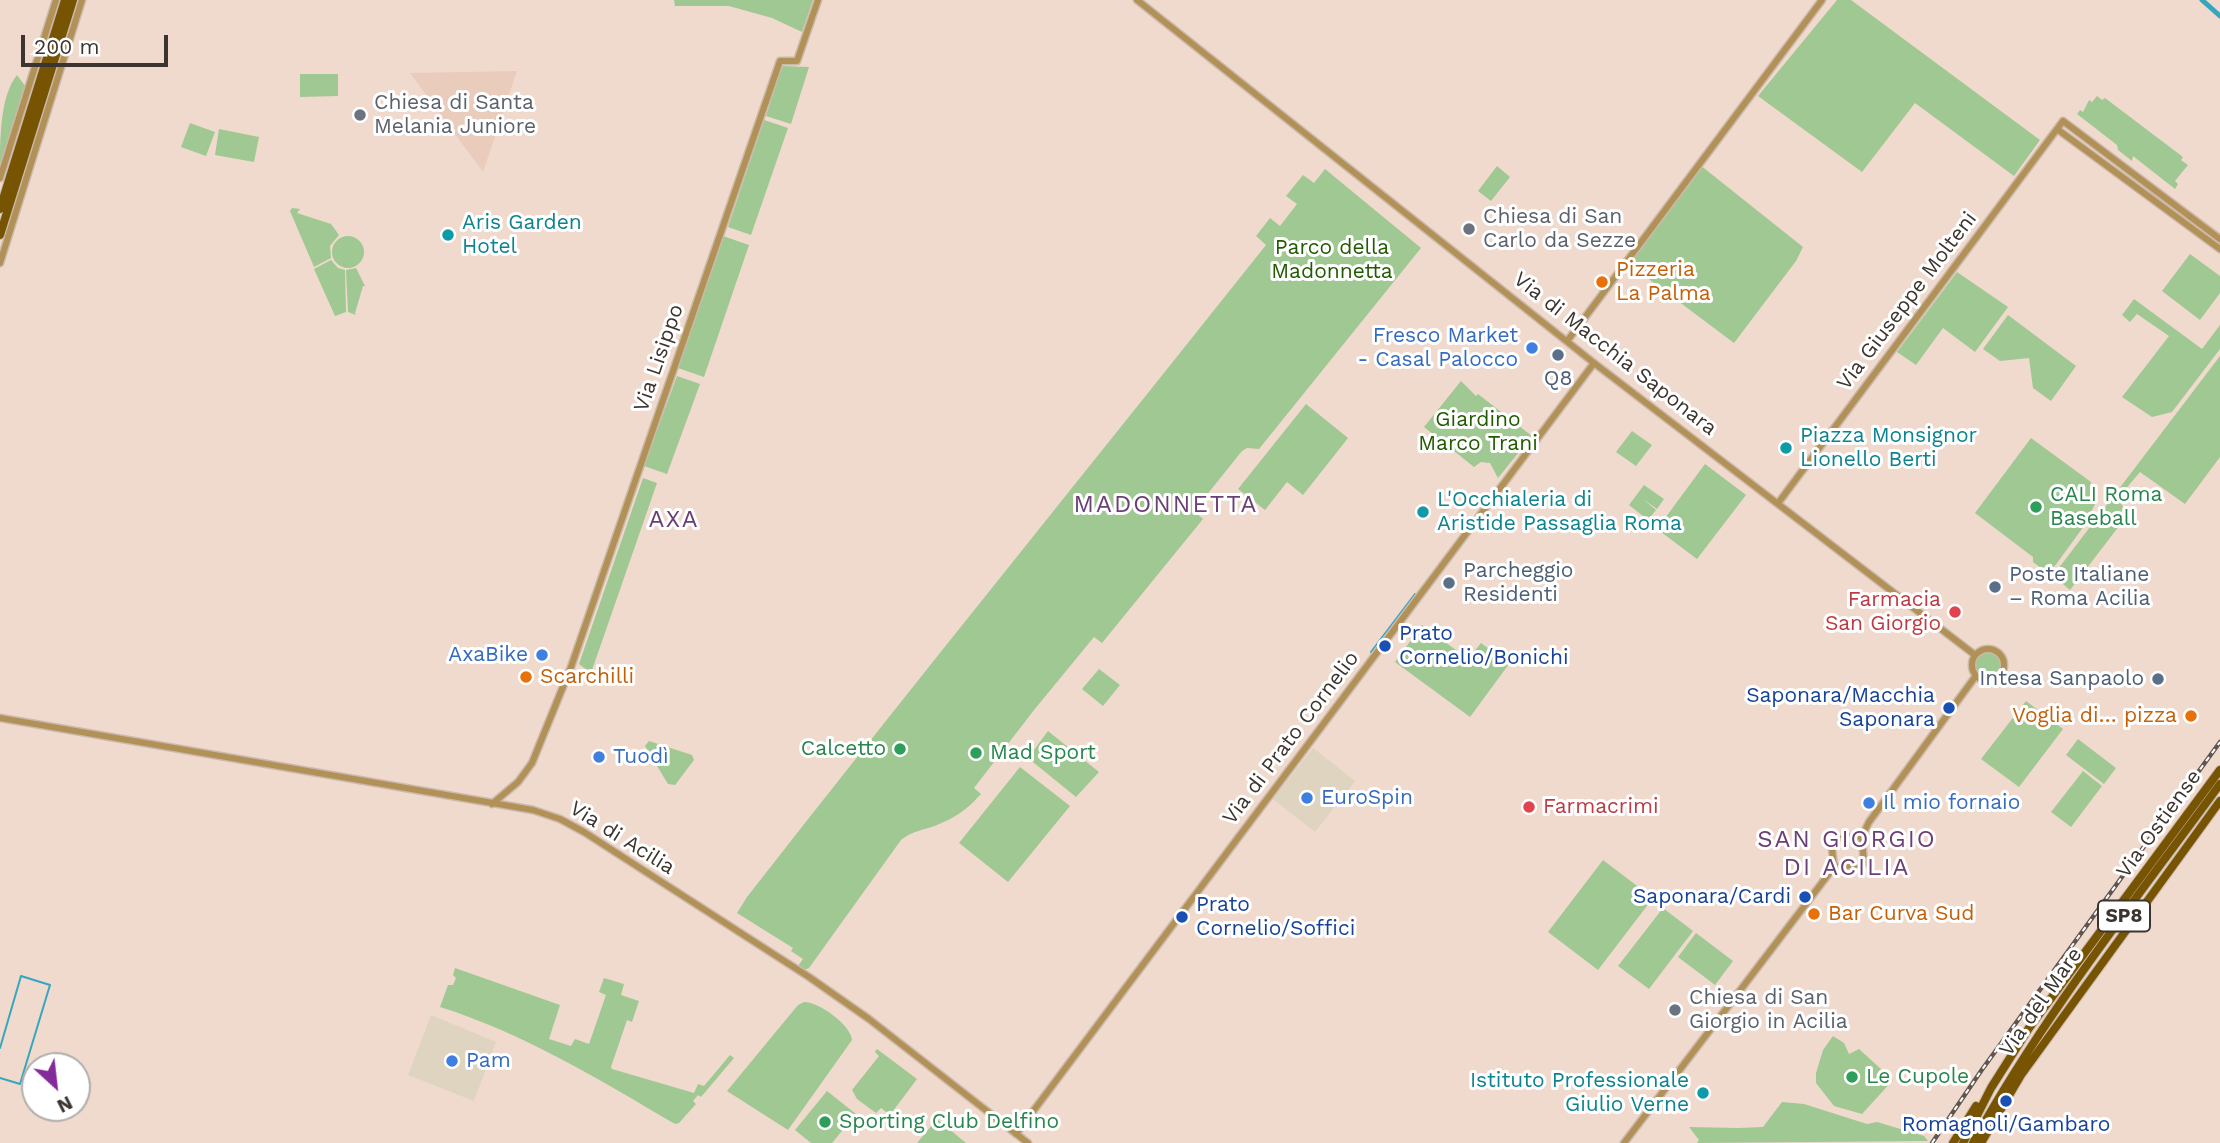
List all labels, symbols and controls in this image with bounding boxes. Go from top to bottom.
scale bar [24,21,172,65]
text: 200 m [34,34,100,59]
place label: Chiesa di Santa Melania Juniore [374,90,536,140]
marker: Chiesa di Santa Melania Juniore [352,107,368,123]
place label: Chiesa di San Carlo da Sezze [1483,204,1636,254]
street label: Via Giuseppe Molteni [1832,207,1982,395]
place label: Aris Garden Hotel [462,210,582,260]
marker: Chiesa di San Carlo da Sezze [1461,221,1477,237]
marker: Aris Garden Hotel [440,227,456,243]
park label: Parco della Madonnetta [1271,235,1393,285]
place label: Pizzeria La Palma [1616,257,1711,307]
street label: Via di Macchia Saponara [1508,267,1722,441]
marker: Pizzeria La Palma [1594,274,1610,290]
street label: Via Lisippo [629,301,689,415]
place label: Fresco Market - Casal Palocco [1357,323,1518,373]
marker: Fresco Market - Casal Palocco [1524,340,1540,356]
marker: Q8 [1550,347,1566,363]
place label: Q8 [1544,366,1572,392]
park label: Giardino Marco Trani [1418,407,1538,457]
place label: Piazza Monsignor Lionello Berti [1800,423,1977,473]
marker: Piazza Monsignor Lionello Berti [1778,440,1794,456]
place label: CALI Roma Baseball [2050,482,2162,532]
place label: L'Occhialeria di Aristide Passaglia Roma [1437,487,1682,537]
district label: MADONNETTA [1075,491,1257,519]
marker: CALI Roma Baseball [2028,499,2044,515]
marker: L'Occhialeria di Aristide Passaglia Roma [1415,504,1431,520]
district label: AXA [649,506,699,534]
place label: Parcheggio Residenti [1463,558,1573,608]
place label: Poste Italiane – Roma Acilia [2009,562,2150,612]
marker: Parcheggio Residenti [1441,575,1457,591]
marker: Poste Italiane – Roma Acilia [1987,579,2003,595]
place label: Farmacia San Giorgio [1825,587,1941,637]
marker: Farmacia San Giorgio [1947,604,1963,620]
place label: Prato Cornelio/Bonichi [1399,621,1568,671]
marker: Prato Cornelio/Bonichi [1377,638,1393,654]
place label: AxaBike [448,642,528,668]
street label: Via di Prato Cornelio [1218,646,1364,830]
marker: AxaBike [534,647,550,663]
place label: Scarchilli [540,664,634,690]
place label: Intesa Sanpaolo [1979,666,2144,692]
marker: Scarchilli [518,669,534,685]
marker: Intesa Sanpaolo [2150,671,2166,687]
place label: Saponara/Macchia Saponara [1746,683,1935,733]
marker: Saponara/Macchia Saponara [1941,700,1957,716]
place label: Voglia di… pizza [2012,703,2177,729]
marker: Voglia di… pizza [2183,708,2199,724]
place label: Calcetto [801,736,886,762]
place label: Mad Sport [990,740,1096,766]
marker: Calcetto [892,741,908,757]
place label: Tuodì [613,744,669,770]
marker: Mad Sport [968,745,984,761]
marker: Tuodì [591,749,607,765]
street label: Via Ostiense [2111,765,2207,883]
place label: EuroSpin [1321,785,1413,811]
marker: EuroSpin [1299,790,1315,806]
place label: Il mio fornaio [1883,790,2020,816]
place label: Farmacrimi [1543,794,1659,820]
marker: Il mio fornaio [1861,795,1877,811]
street label: Via di Acilia [565,796,679,880]
marker: Farmacrimi [1521,799,1537,815]
district label: SAN GIORGIO DI ACILIA [1759,826,1935,882]
place label: Saponara/Cardi [1633,884,1791,910]
marker: Saponara/Cardi [1797,889,1813,905]
place label: Prato Cornelio/Soffici [1196,892,1355,942]
road number: SP8 [2098,900,2150,932]
place label: Bar Curva Sud [1828,901,1974,927]
marker: Bar Curva Sud [1806,906,1822,922]
marker: Prato Cornelio/Soffici [1174,909,1190,925]
street label: Via del Mare [1994,943,2088,1061]
place label: Chiesa di San Giorgio in Acilia [1689,985,1848,1035]
marker: Chiesa di San Giorgio in Acilia [1667,1002,1683,1018]
place label: Pam [466,1048,511,1074]
north arrow [21,1052,91,1122]
marker: Pam [444,1053,460,1069]
place label: Le Cupole [1866,1064,1969,1090]
place label: Istituto Professionale Giulio Verne [1470,1068,1689,1118]
marker: Le Cupole [1844,1069,1860,1085]
marker: Istituto Professionale Giulio Verne [1695,1085,1711,1101]
text: N [53,1091,76,1118]
marker: Romagnoli/Gambaro [1998,1093,2014,1109]
place label: Sporting Club Delfino [839,1109,1059,1135]
place label: Romagnoli/Gambaro [1902,1112,2110,1138]
marker: Sporting Club Delfino [817,1114,833,1130]

